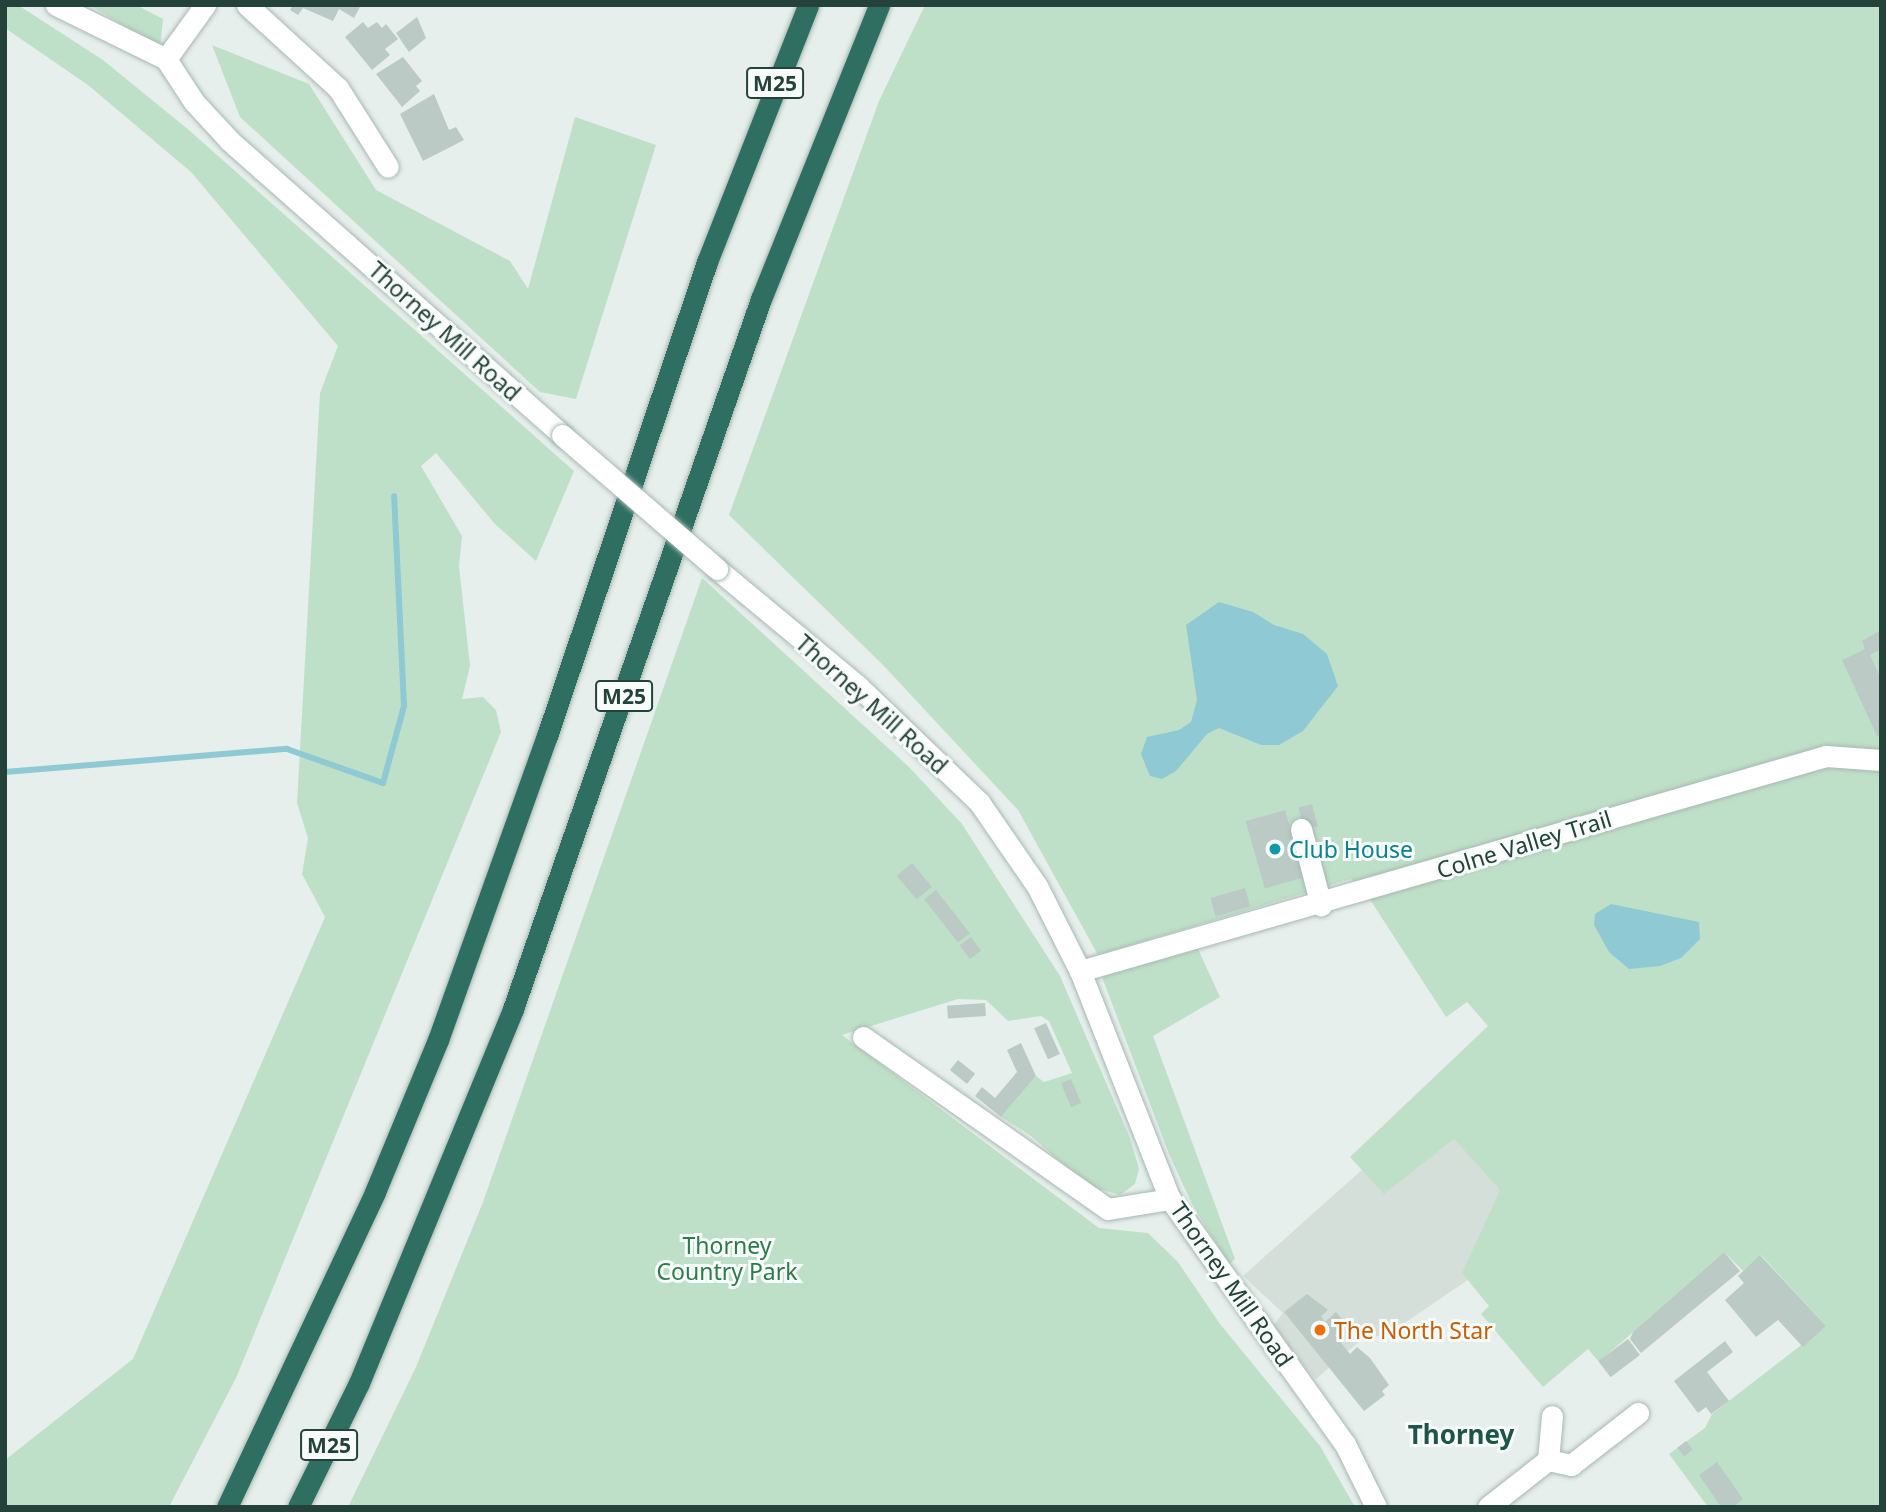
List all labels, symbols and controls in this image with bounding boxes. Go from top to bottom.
road number: M25 [745,66,805,100]
street label: Thorney Mill Road [363,256,527,406]
street label: Thorney Mill Road [790,629,954,779]
road number: M25 [594,678,654,714]
street label: Colne Valley Trail [1433,804,1615,884]
place label: Club House [1289,835,1413,863]
marker: Club House [1267,841,1283,857]
street label: Thorney Mill Road [1165,1196,1299,1372]
park label: Thorney Country Park [657,1231,797,1285]
place label: The North Star [1334,1316,1493,1344]
marker: The North Star [1312,1322,1328,1338]
district label: Thorney [1408,1419,1514,1451]
road number: M25 [299,1428,359,1462]

